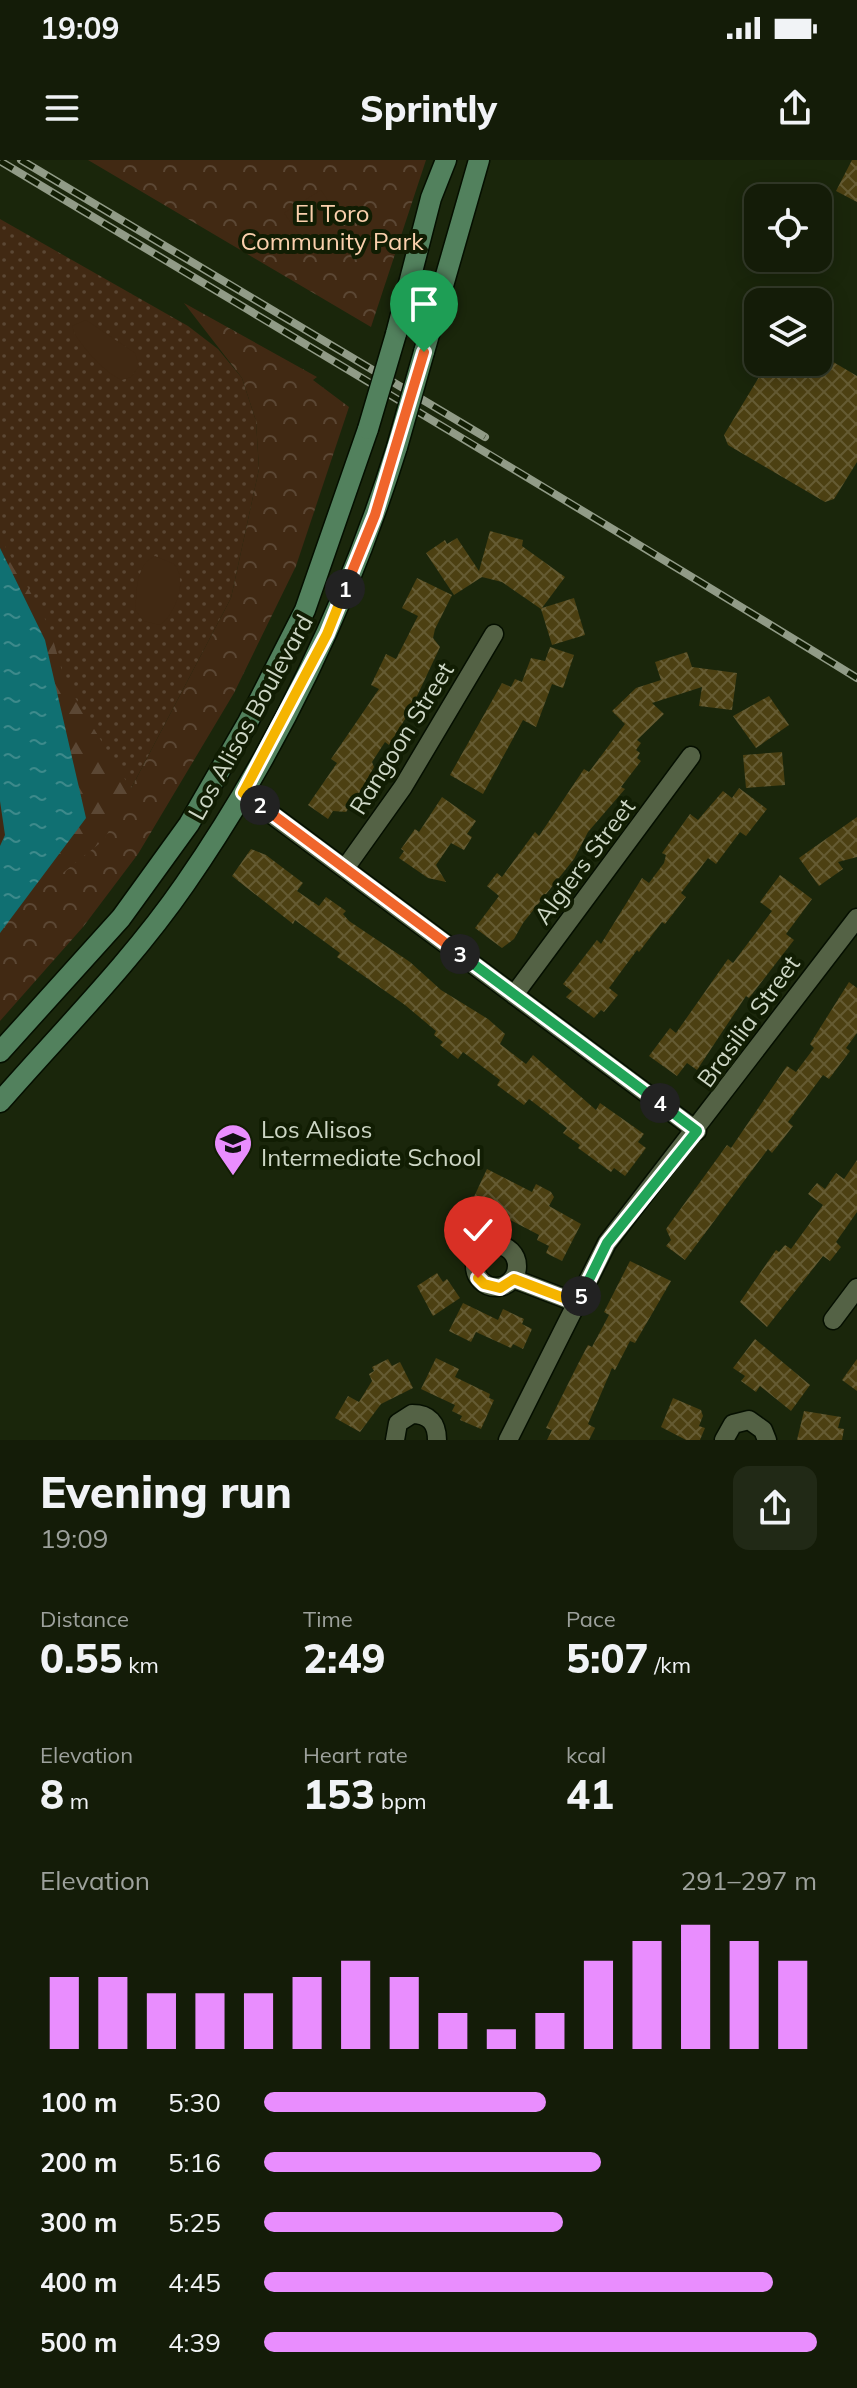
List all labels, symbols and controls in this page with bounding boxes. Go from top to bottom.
text: 19:09 [40,9,119,47]
icon: menu [40,86,84,130]
text: Sprintly [360,86,497,131]
icon: share [773,86,817,130]
map controls [744,184,832,376]
button: locate [744,184,832,272]
park label: El Toro Community Park [240,198,424,256]
pin [390,270,458,352]
icon: arrive [402,282,446,326]
button: layers [744,288,832,376]
pin: 1 [325,569,365,609]
text: 1 [338,575,352,603]
street label: Los Alisos Boulevard [181,609,319,825]
street label: Rangoon Street [342,656,460,820]
pin: 2 [240,785,280,825]
text: 2 [253,791,267,819]
street label: Algiers Street [527,792,641,930]
pin: 3 [440,934,480,974]
text: 3 [453,940,467,968]
street label: Brasilia Street [690,949,806,1093]
pin: 4 [640,1083,680,1123]
text: 4 [653,1089,667,1117]
place label: Los Alisos Intermediate School [261,1114,482,1172]
school or university icon: Los Alisos Intermediate School [212,1122,254,1177]
pin [444,1196,512,1278]
icon: check [456,1208,500,1252]
pin: 5 [561,1276,601,1316]
text: 5 [574,1282,588,1310]
text: Evening run [40,1464,292,1519]
button: share [733,1466,817,1550]
text: 19:09 [40,1522,108,1555]
text: Distance [40,1605,129,1633]
text: Time [303,1605,353,1633]
text: Pace [566,1605,616,1633]
text: 0.55 [40,1633,122,1683]
text: 2:49 [303,1633,385,1683]
text: 5:07 [566,1633,648,1683]
text: km [122,1651,159,1679]
text: /km [648,1651,691,1679]
text: Elevation [40,1741,133,1769]
text: Heart rate [303,1741,408,1769]
text: kcal [566,1741,606,1769]
text: 8 [40,1769,64,1819]
text: 153 [303,1769,375,1819]
text: 41 [566,1769,614,1819]
text: m [64,1787,89,1815]
text: bpm [375,1787,426,1815]
text: Elevation [40,1864,150,1897]
text: 291–297 m [681,1864,817,1897]
text: 100 m [40,2086,117,2119]
text: 5:30 [168,2086,221,2119]
text: 200 m [40,2146,117,2179]
text: 5:16 [168,2146,221,2179]
text: 300 m [40,2206,117,2239]
text: 5:25 [168,2206,221,2239]
text: 400 m [40,2266,117,2299]
text: 4:45 [168,2266,221,2299]
text: 500 m [40,2326,117,2359]
text: 4:39 [168,2326,221,2359]

